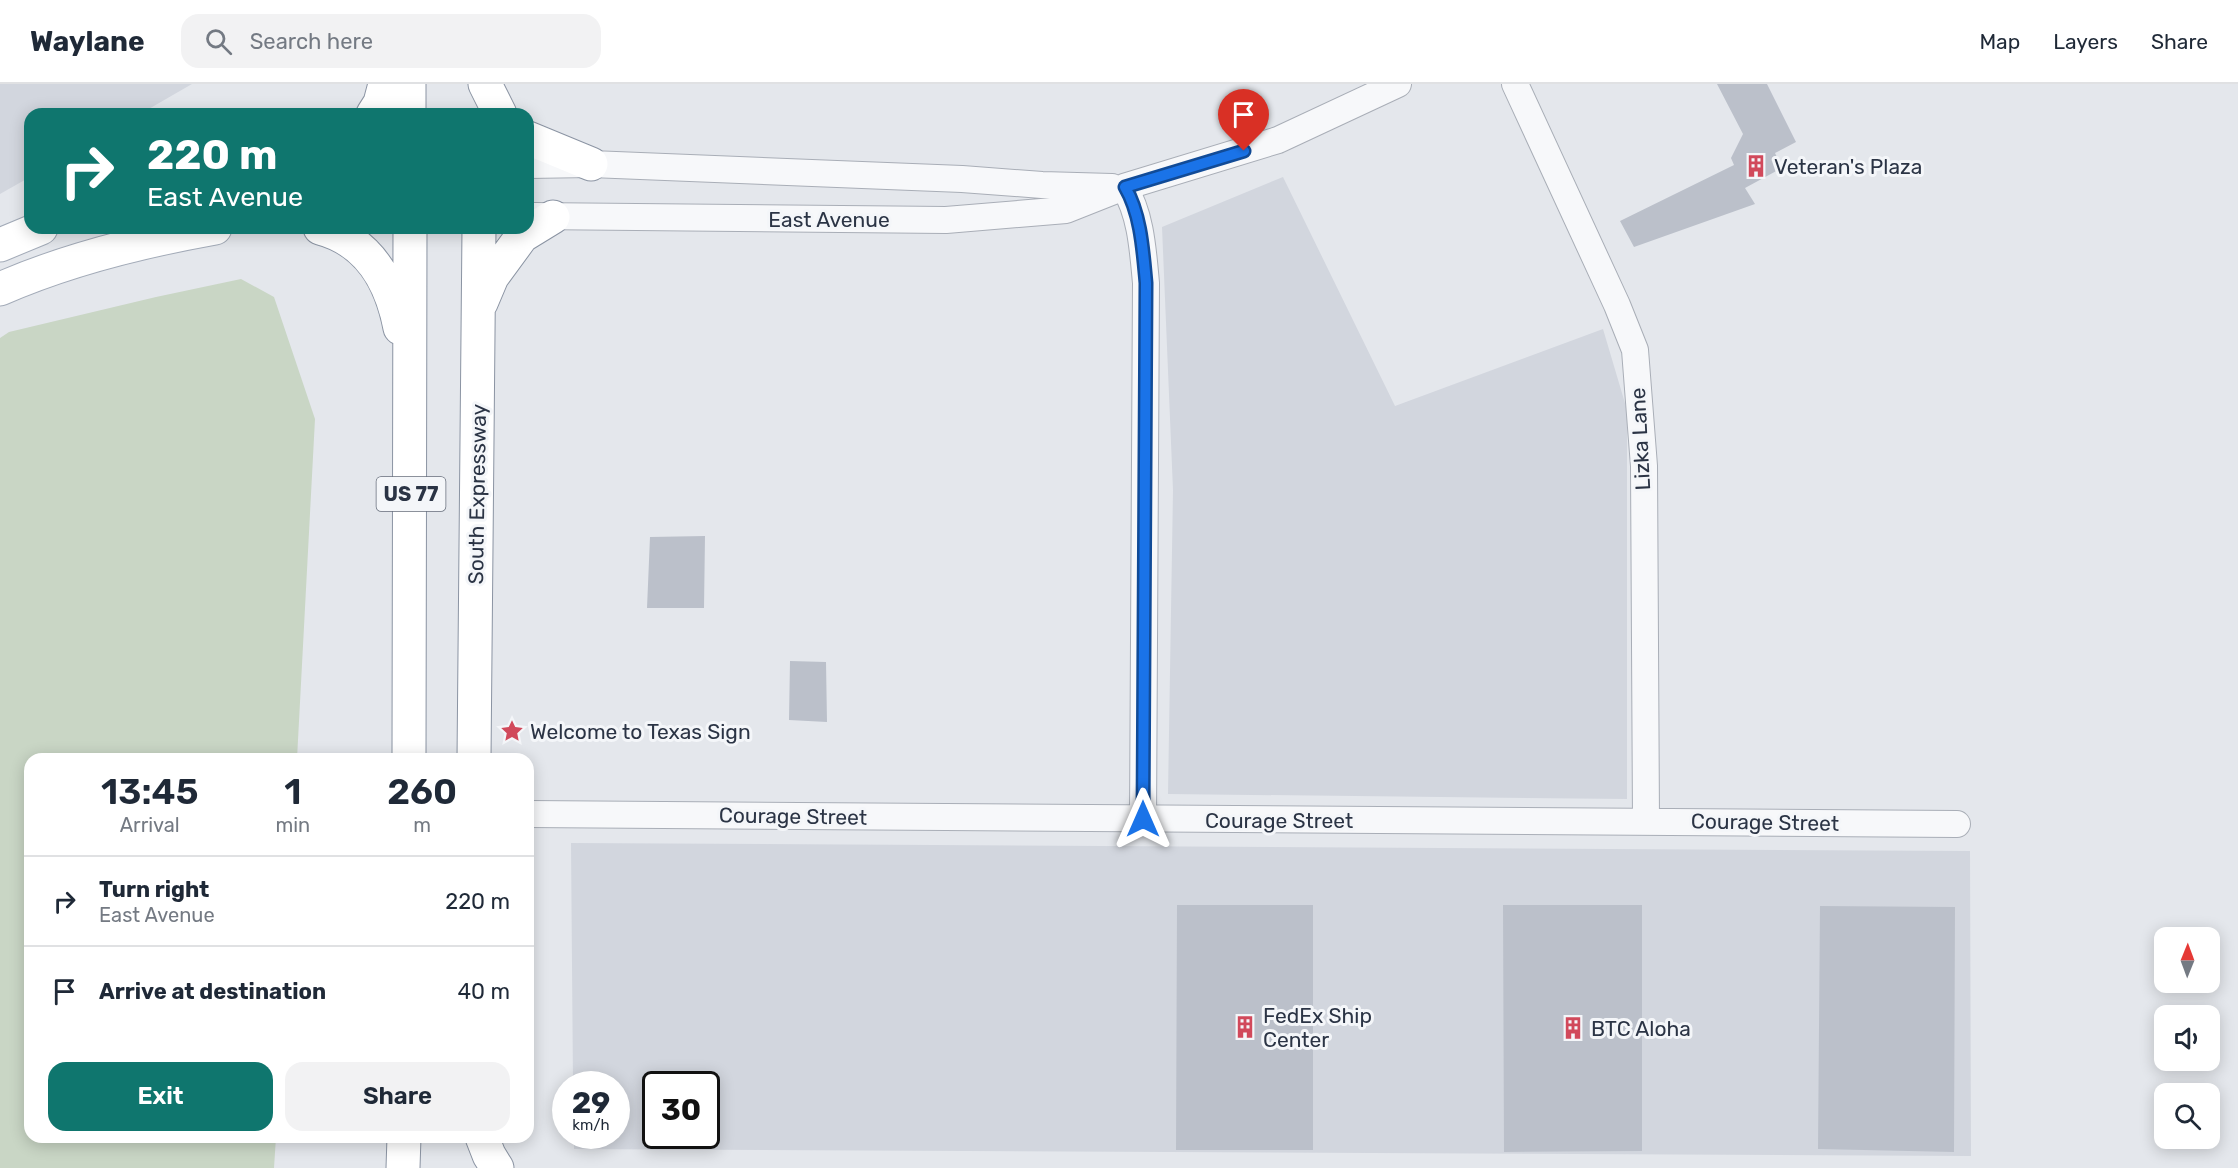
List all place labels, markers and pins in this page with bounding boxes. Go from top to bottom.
pin [1218,89,1269,151]
building icon: Veteran's Plaza [1743,153,1769,179]
place label: Veteran's Plaza [1774,154,1922,179]
place icon: Welcome to Texas Sign [499,718,525,744]
place label: Welcome to Texas Sign [530,719,751,744]
place label: FedEx Ship Center [1263,1003,1372,1052]
building icon: FedEx Ship Center [1232,1014,1258,1040]
building icon: BTC Aloha [1560,1015,1586,1041]
place label: BTC Aloha [1591,1016,1691,1041]

